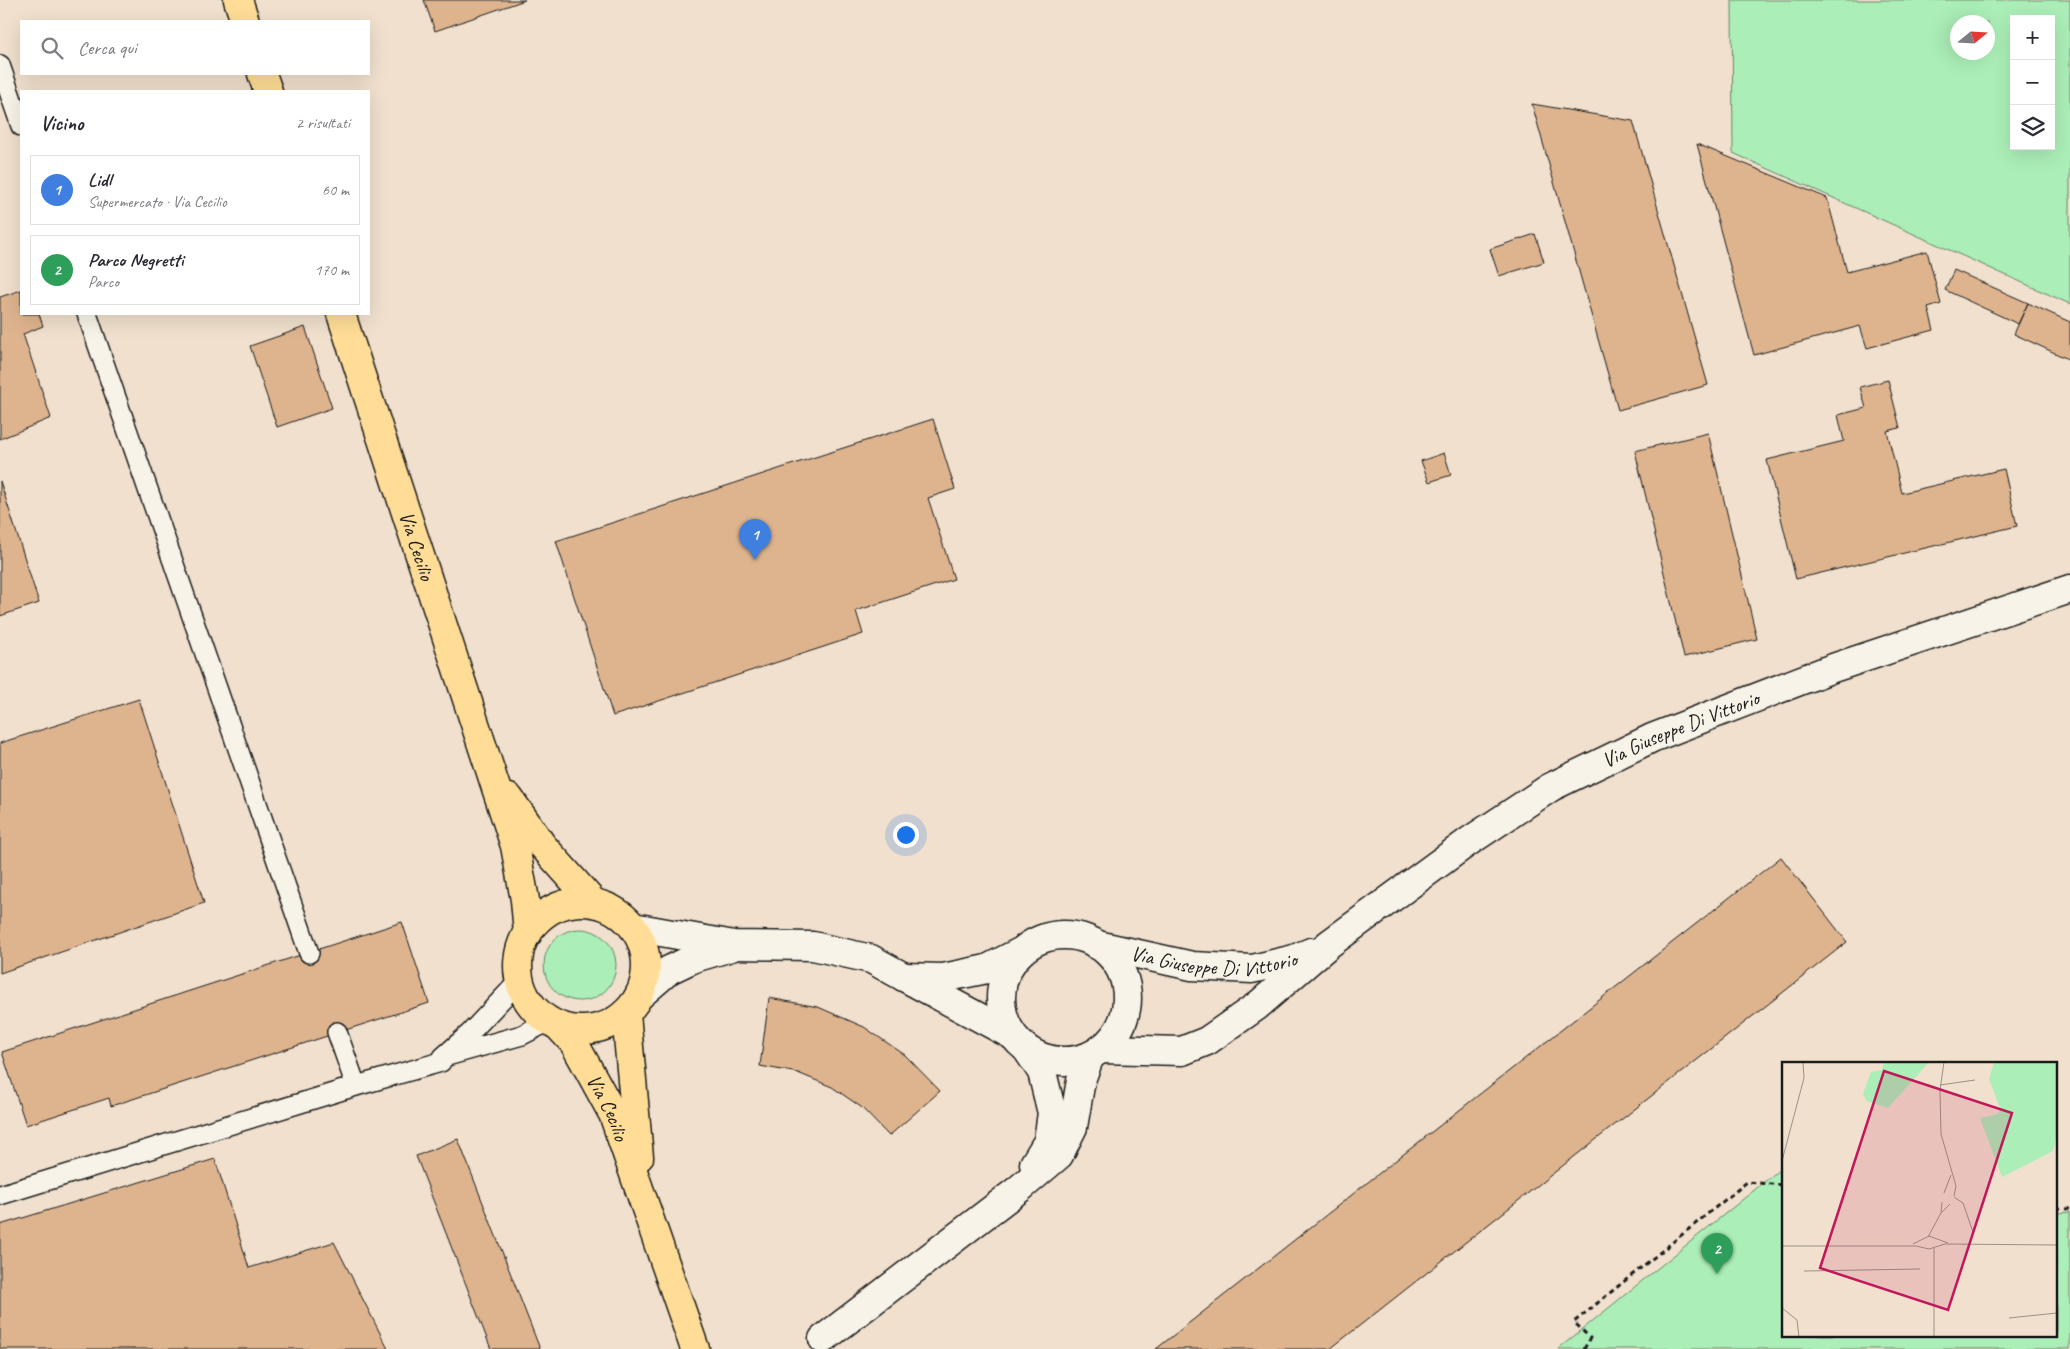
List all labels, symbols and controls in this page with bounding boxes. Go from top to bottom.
north arrow [1950,15,1995,60]
map controls [2010,15,2055,150]
button: + [2010,15,2055,60]
search box [20,20,370,75]
icon: search [38,34,66,62]
text: Cerca qui [78,36,137,60]
button: − [2010,60,2055,105]
button: layers [2010,105,2055,150]
text: Vicino [40,110,83,136]
text: 2 risultati [296,113,350,133]
text: Lidl [88,168,111,192]
text: 1 [53,180,61,200]
text: 60 m [322,180,349,200]
text: Supermercato · Via Cecilio [88,192,227,212]
text: Parco Negretti [88,248,183,272]
text: 2 [53,260,61,280]
text: 170 m [315,260,349,280]
text: Parco [88,272,119,292]
street label: Via Cecilio [393,508,441,585]
pin: 1 [739,519,771,560]
street label: Via Giuseppe Di Vittorio [1598,684,1765,773]
your location [893,822,919,848]
street label: Via Giuseppe Di Vittorio [1128,940,1302,982]
inset map [1782,1062,2058,1336]
street label: Via Cecilio [581,1070,635,1146]
pin: 2 [1701,1233,1733,1274]

